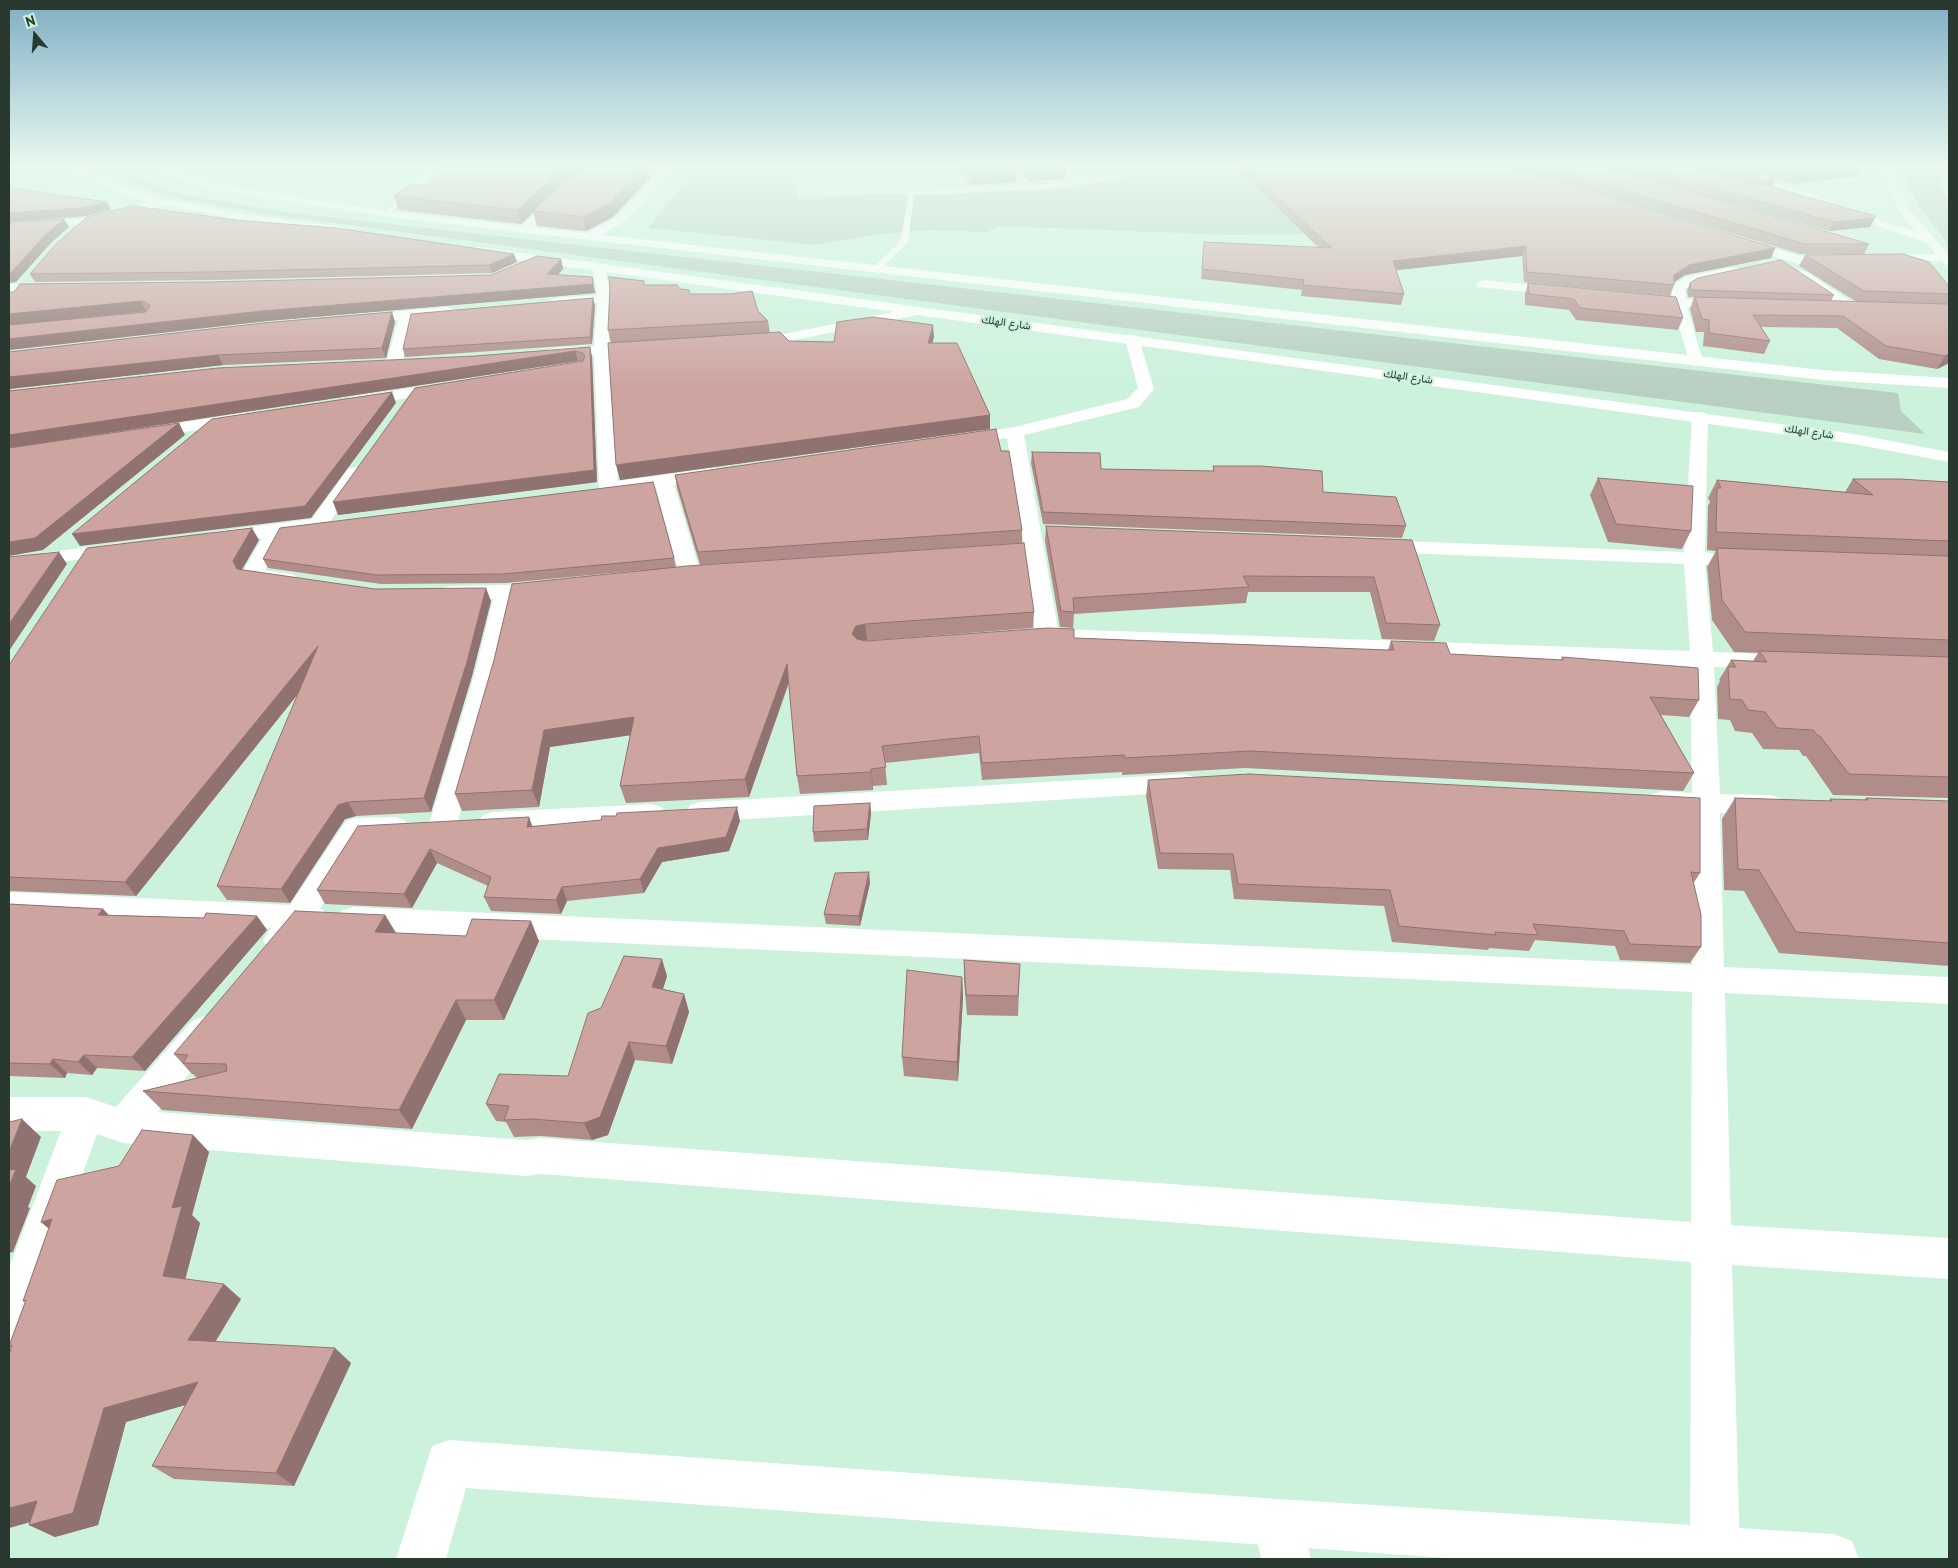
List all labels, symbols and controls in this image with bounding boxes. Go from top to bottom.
north arrow [10,10,60,60]
text: N [23,11,38,31]
street label: شارع الهلك [980,313,1032,333]
street label: شارع الهلك [1382,367,1434,387]
street label: شارع الهلك [1783,422,1835,442]

